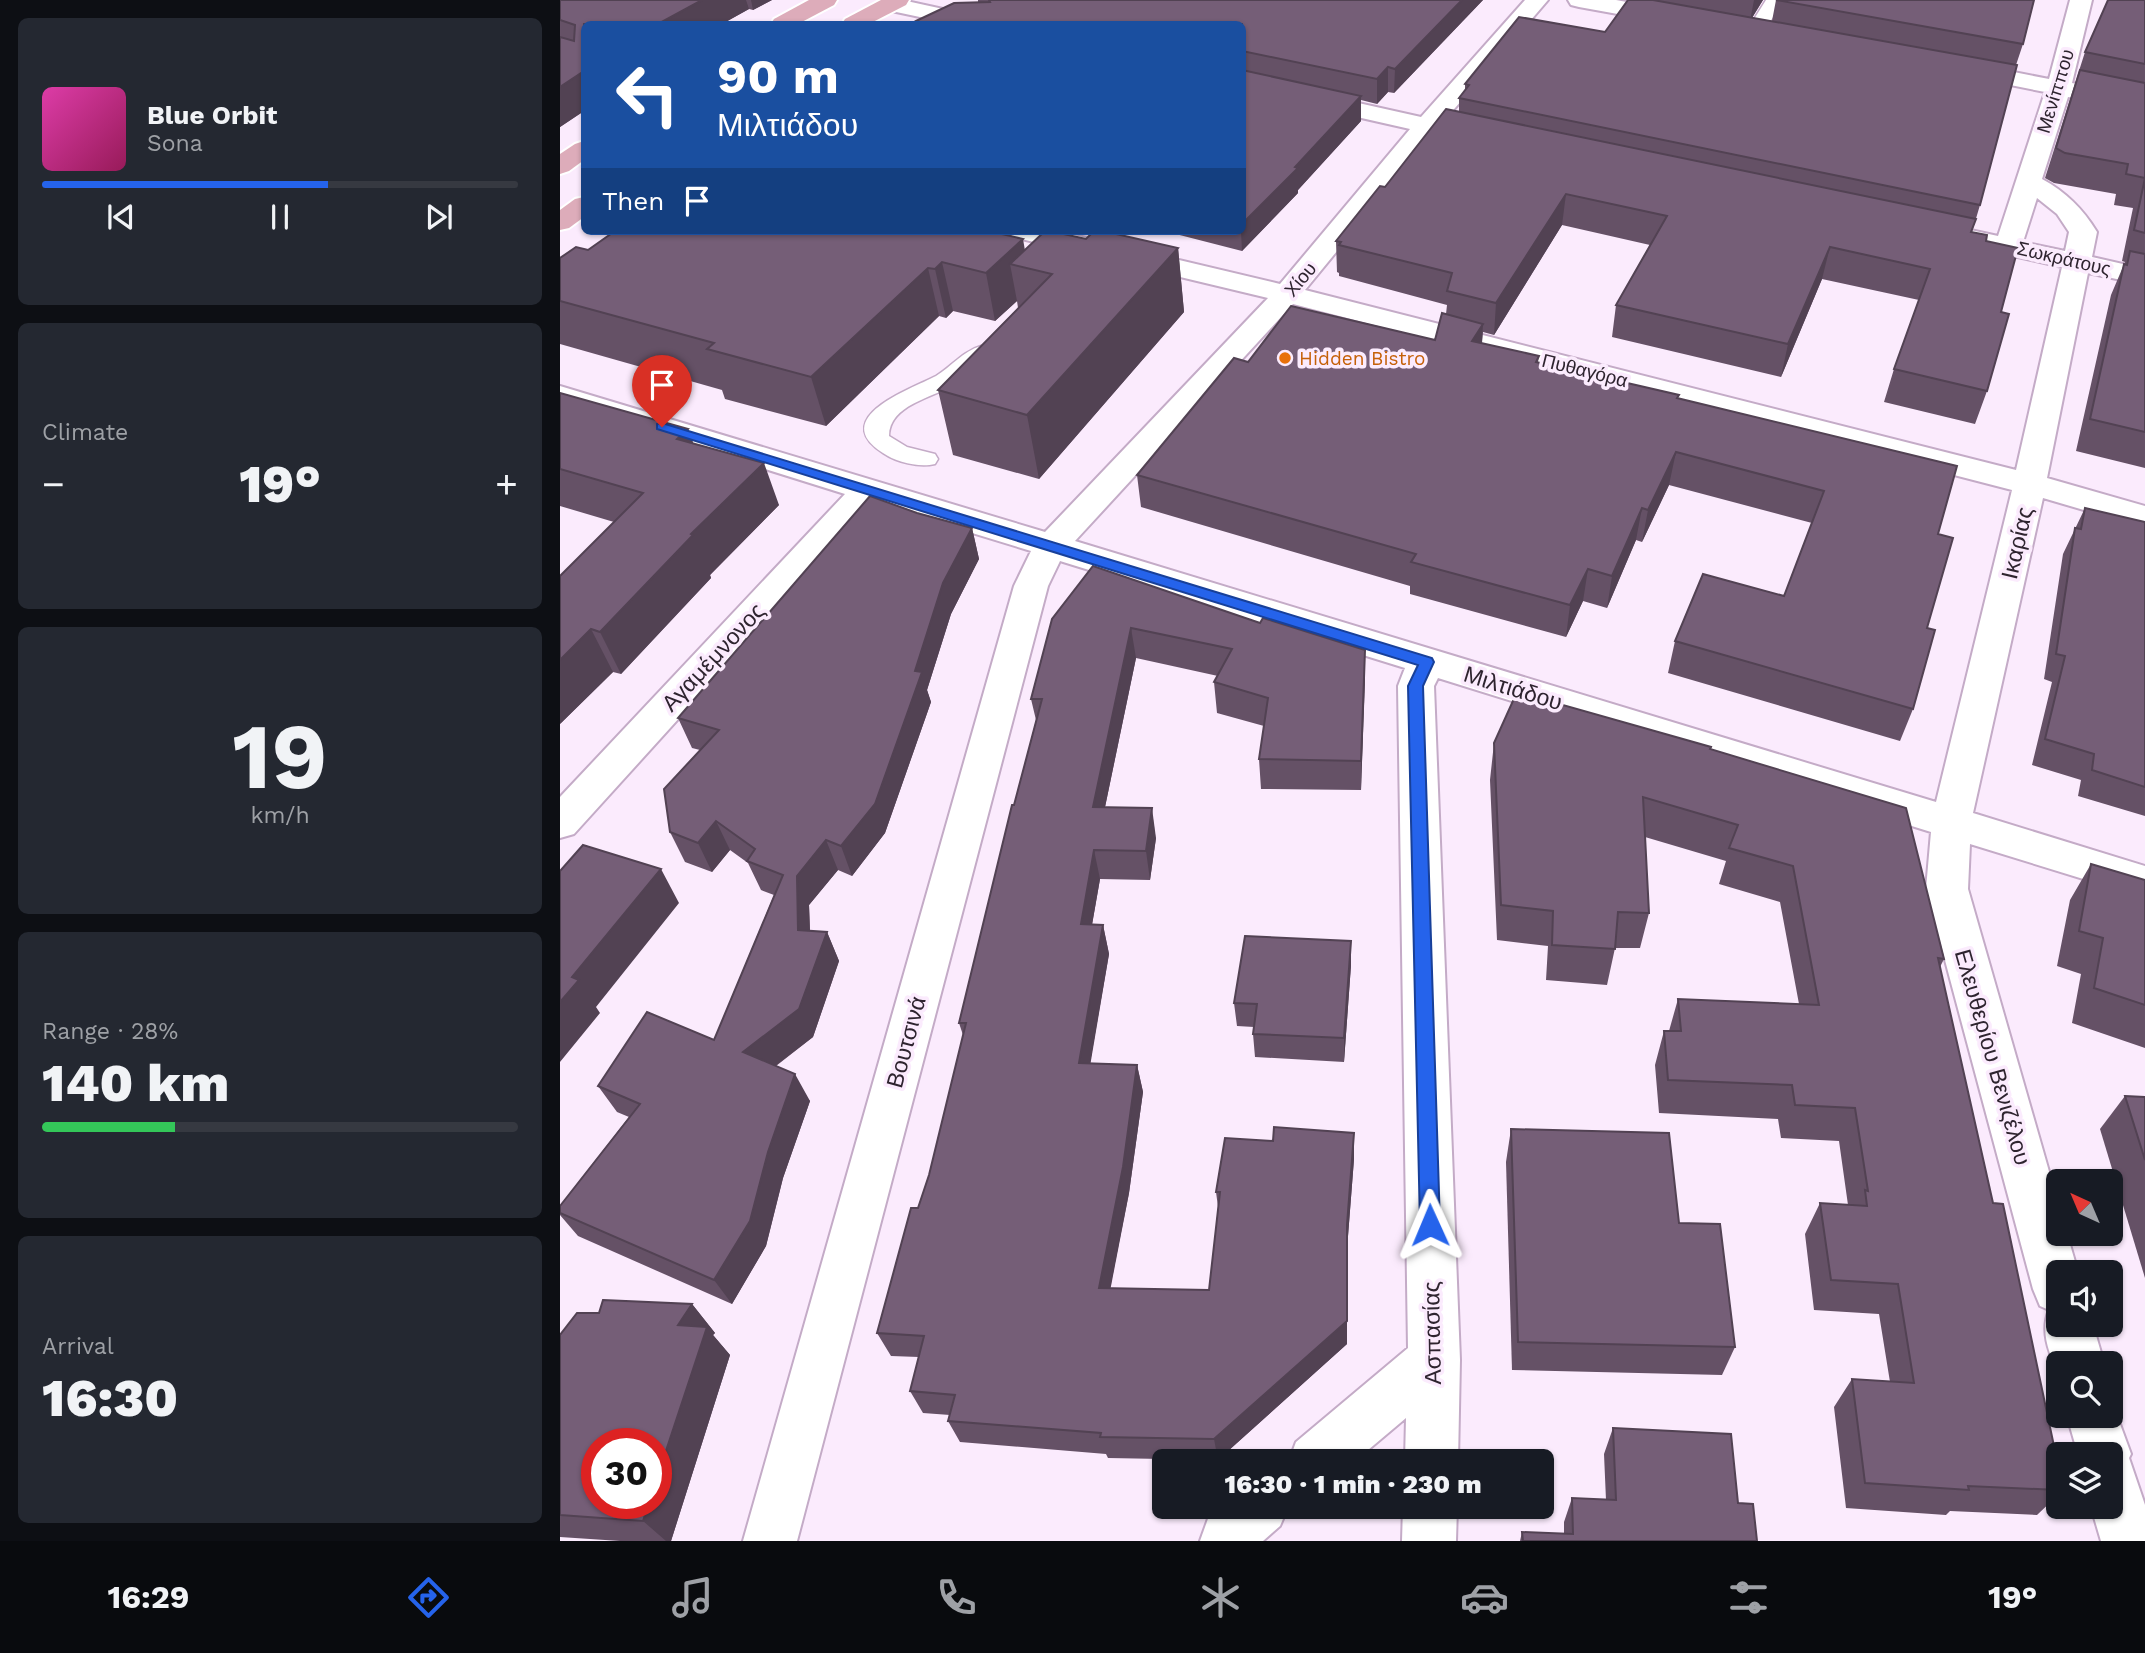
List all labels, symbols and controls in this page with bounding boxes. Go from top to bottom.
street label: Μενίππου [2032,46,2079,136]
text: 90 m [717,47,839,105]
icon: left [602,49,693,140]
text: Blue Orbit [147,100,277,130]
text: Μιλτιάδου [717,106,858,144]
text: Sona [147,130,203,157]
icon: arrive [678,182,716,220]
text: Then [602,186,664,216]
icon: previous [102,198,140,236]
icon: pause [261,198,299,236]
icon: next [420,198,458,236]
street label: Σωκράτους [2015,237,2113,280]
street label: Χίου [1279,257,1321,301]
place label: Hidden Bistro [1299,347,1425,370]
street label: Πυθαγόρα [1540,349,1630,392]
marker: Hidden Bistro [1277,350,1293,366]
pin [632,355,692,427]
icon: arrive [643,366,681,404]
text: Climate [42,419,128,446]
text: 19° [239,454,321,515]
text: − [42,462,65,506]
text: + [495,462,518,506]
street label: Ικαρίας [1996,504,2039,582]
street label: Αγαμέμνονος [656,598,770,717]
street label: Μιλτιάδου [1460,661,1565,716]
text: 19 [232,703,328,810]
text: km/h [250,802,310,829]
street label: Ελευθερίου Βενιζέλου [1949,946,2036,1168]
street label: Βουτσινά [881,993,932,1091]
text: Range · 28% [42,1018,178,1045]
text: 140 km [42,1053,229,1114]
north arrow [2046,1169,2123,1246]
map controls [2046,1169,2123,1519]
position arrow [1393,1188,1467,1262]
button: sound [2046,1260,2123,1337]
street label: Ασπασίας [1418,1281,1447,1385]
text: Arrival [42,1333,114,1360]
button: search [2046,1351,2123,1428]
text: 16:30 [42,1368,178,1429]
speed limit sign: 30 [581,1428,672,1519]
button: layers [2046,1442,2123,1519]
text: 16:30 · 1 min · 230 m [1224,1469,1482,1499]
icon: directions [404,1573,453,1622]
icon: music [668,1573,717,1622]
icon: phone [932,1573,981,1622]
icon: climate [1196,1573,1245,1622]
icon: car [1460,1573,1509,1622]
icon: filters [1724,1573,1773,1622]
text: 16:29 [107,1578,189,1616]
text: 19° [1988,1578,2037,1616]

